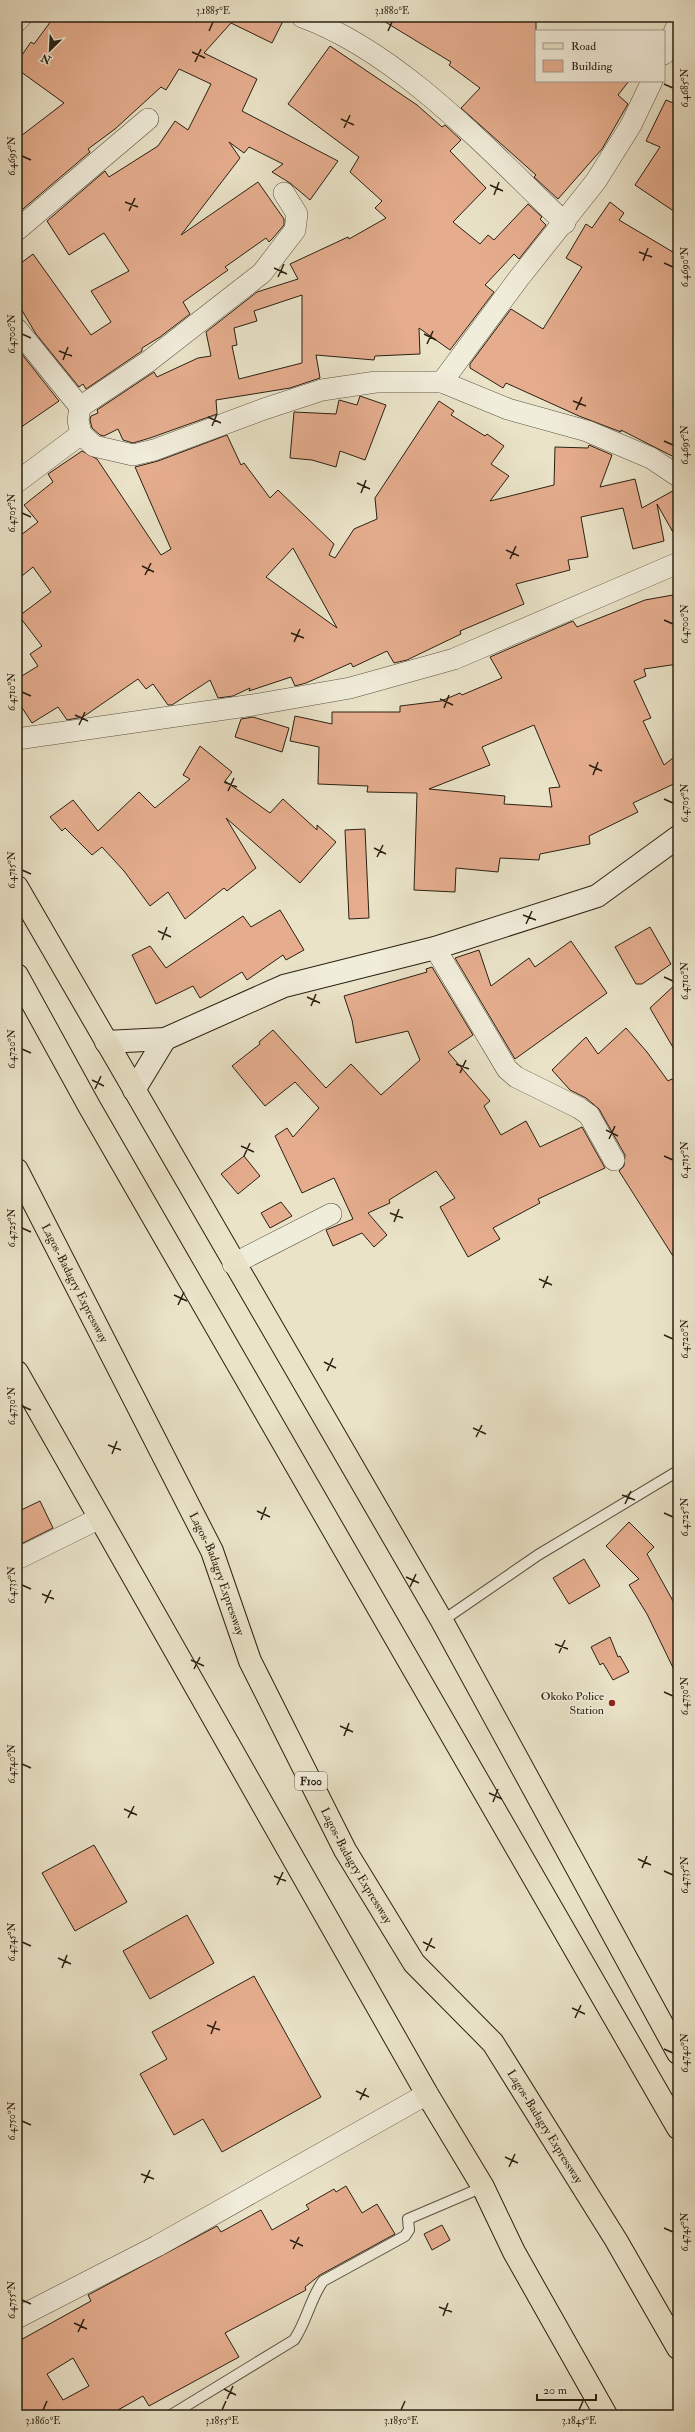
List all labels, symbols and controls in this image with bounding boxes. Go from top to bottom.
text: 3.1885°E [196,5,230,17]
text: 3.1880°E [375,5,409,17]
north arrow [30,30,70,70]
legend [535,30,665,82]
text: Road [571,39,596,54]
text: N [38,50,54,67]
text: Building [571,59,614,74]
text: 6.4685°N [679,68,691,108]
text: 6.4695°N [6,136,18,176]
text: 6.4690°N [679,247,691,287]
text: 6.4700°N [6,314,18,354]
text: 6.4695°N [679,425,691,465]
text: 6.4705°N [6,494,18,532]
text: 6.4700°N [679,604,691,644]
text: 6.4710°N [6,673,18,711]
text: 6.4705°N [679,784,691,822]
text: 6.4715°N [6,851,18,889]
text: 6.4710°N [679,962,691,1000]
text: 6.4720°N [6,1029,18,1069]
text: 6.4715°N [679,1141,691,1179]
text: 6.4725°N [6,1209,18,1247]
street label: Lagos-Badagry Expressway [38,1221,111,1346]
text: 6.4720°N [679,1319,691,1359]
text: 6.4730°N [6,1387,18,1425]
text: 6.4725°N [679,1498,691,1536]
street label: Lagos-Badagry Expressway [185,1510,248,1638]
text: 6.4735°N [6,1566,18,1604]
text: 6.4730°N [679,1677,691,1715]
place label: Okoko Police Station [541,1689,604,1718]
marker: Okoko Police Station [607,1698,617,1708]
text: 6.4740°N [6,1744,18,1784]
road number: F100 [295,1772,327,1790]
street label: Lagos-Badagry Expressway [317,1805,396,1927]
text: 6.4735°N [679,1856,691,1894]
text: 6.4745°N [6,1923,18,1961]
text: 6.4740°N [679,2033,691,2073]
street label: Lagos-Badagry Expressway [503,2067,586,2187]
text: 6.4750°N [6,2102,18,2140]
text: 6.4745°N [679,2213,691,2251]
text: 6.4755°N [6,2281,18,2319]
scale bar [537,2376,596,2402]
text: 20 m [543,2383,568,2398]
text: 3.1860°E [26,2415,60,2427]
text: 3.1855°E [205,2415,239,2427]
text: 3.1850°E [384,2415,418,2427]
text: 3.1845°E [562,2415,596,2427]

